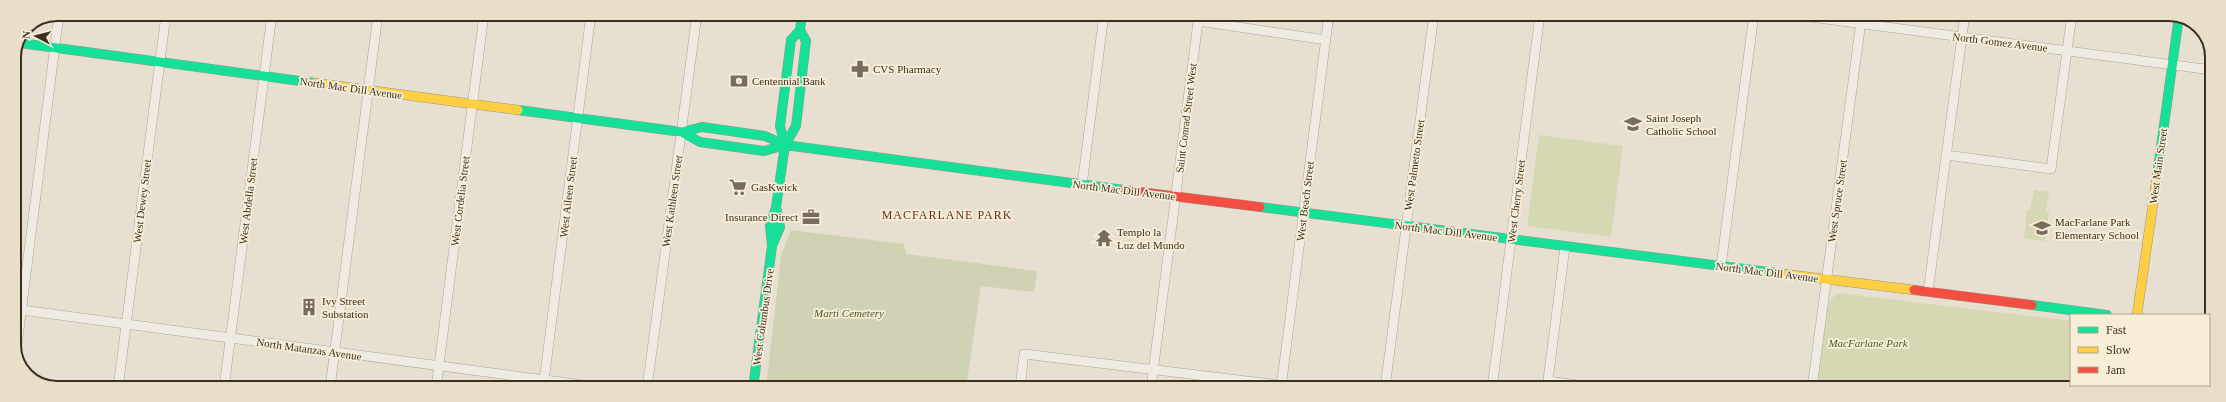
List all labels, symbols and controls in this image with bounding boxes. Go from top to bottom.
north arrow [16,16,56,56]
text: N [20,30,33,39]
street label: North Gomez Avenue [1952,30,2048,54]
pharmacy icon: CVS Pharmacy [850,59,870,79]
street label: Saint Conrad Street West [1173,62,1199,174]
place label: CVS Pharmacy [873,63,942,75]
bank icon: Centennial Bank [729,71,749,91]
street label: North Mac Dill Avenue [299,75,403,101]
place label: Centennial Bank [752,75,826,87]
place label: Saint Joseph Catholic School [1646,112,1717,137]
school or university icon: Saint Joseph Catholic School [1623,114,1643,134]
street label: West Palmetto Street [1402,119,1426,211]
street label: West Main Street [2147,127,2169,205]
street label: West Kathleen Street [660,154,684,248]
street label: West Cordelia Street [449,155,471,247]
street label: West Aileen Street [557,156,579,238]
street label: West Abdella Street [237,157,259,245]
street label: West Dewey Street [131,159,153,243]
street label: West Cherry Street [1505,159,1527,243]
street label: West Spruce Street [1825,159,1849,243]
street label: West Beach Street [1294,160,1316,242]
supermarket icon: GasKwick [728,177,748,197]
street label: North Mac Dill Avenue [1072,178,1176,202]
place label: GasKwick [751,181,798,193]
office icon: Insurance Direct [801,207,821,227]
district label: MACFARLANE PARK [882,208,1012,222]
place label: Insurance Direct [725,211,798,223]
place label: MacFarlane Park Elementary School [2055,216,2139,241]
school or university icon: MacFarlane Park Elementary School [2032,218,2052,238]
street label: North Mac Dill Avenue [1394,219,1498,243]
place label: Templo la Luz del Mundo [1117,226,1185,251]
temple icon: Templo la Luz del Mundo [1094,228,1114,248]
street label: North Mac Dill Avenue [1715,260,1819,284]
street label: West Columbus Drive [750,268,776,366]
place label: Ivy Street Substation [322,295,369,320]
building icon: Ivy Street Substation [299,297,319,317]
park label: Marti Cemetery [813,307,884,319]
legend [2070,314,2210,386]
text: Fast [2106,323,2127,337]
street label: North Matanzas Avenue [256,336,362,362]
park label: MacFarlane Park [1827,337,1909,349]
text: Slow [2106,343,2131,357]
text: Jam [2106,363,2126,377]

